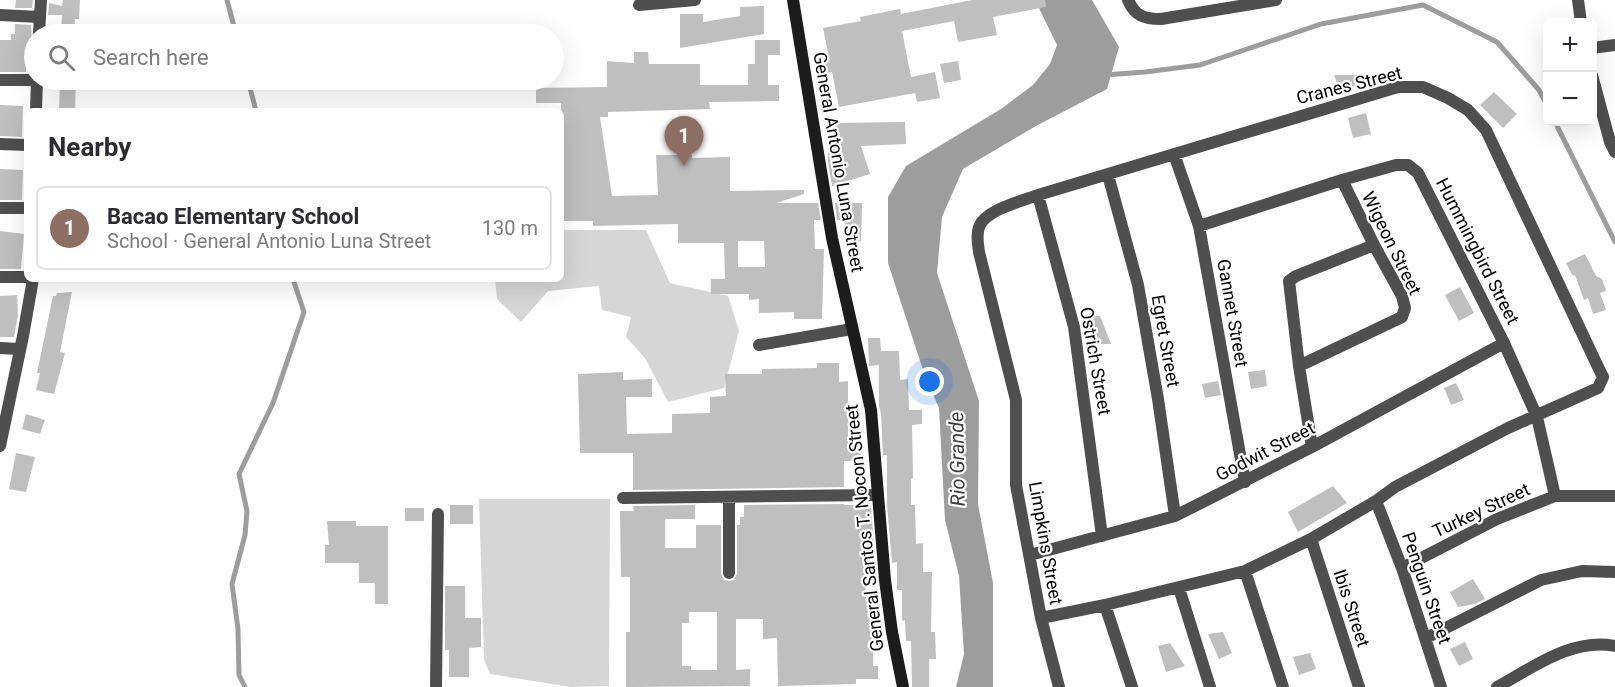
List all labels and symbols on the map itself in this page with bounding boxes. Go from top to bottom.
street label: General Antonio Luna Street [809,50,869,274]
street label: Cranes Street [1294,62,1404,108]
pin: 1 [664,116,704,166]
street label: Hummingbird Street [1432,174,1524,328]
street label: Wigeon Street [1358,188,1426,298]
street label: Gannet Street [1213,257,1253,369]
street label: Egret Street [1148,293,1184,389]
street label: Ostrich Street [1076,305,1116,417]
your location [915,367,944,396]
street label: General Santos T. Nocon Street [841,403,887,653]
water label: Rio Grande [944,412,970,506]
street label: Godwit Street [1212,417,1318,485]
street label: Turkey Street [1429,478,1533,542]
street label: Limpkins Street [1025,480,1067,606]
street label: Penguin Street [1398,529,1456,647]
street label: Ibis Street [1330,566,1374,650]

